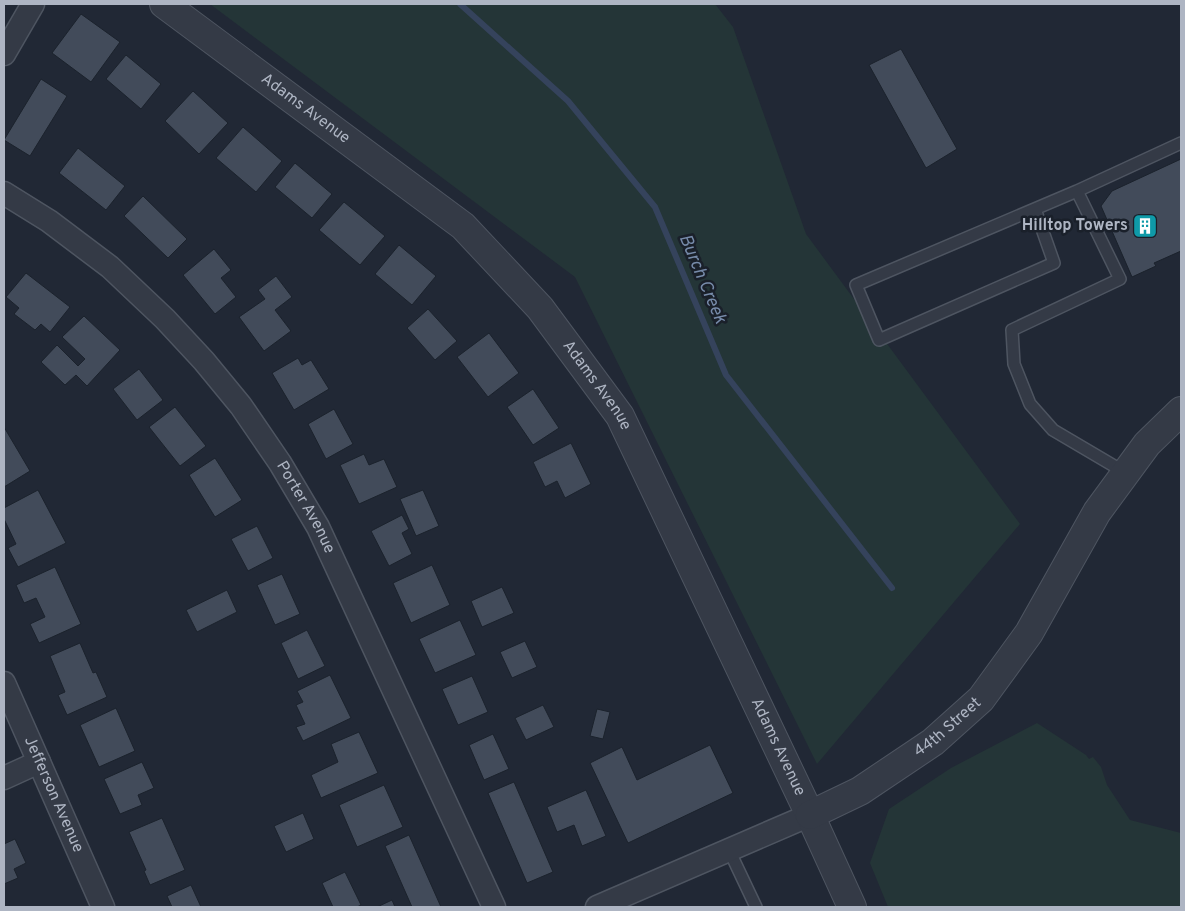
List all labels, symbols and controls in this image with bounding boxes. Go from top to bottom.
street label: Adams Avenue [257,69,354,149]
building icon: Hilltop Towers [1132,213,1158,239]
place label: Hilltop Towers [1022,216,1128,236]
water label: Burch Creek [673,231,732,328]
street label: Adams Avenue [558,337,635,434]
street label: Porter Avenue [271,458,339,557]
street label: 44th Street [910,693,986,762]
street label: Adams Avenue [746,695,809,799]
street label: Jefferson Avenue [19,733,88,856]

